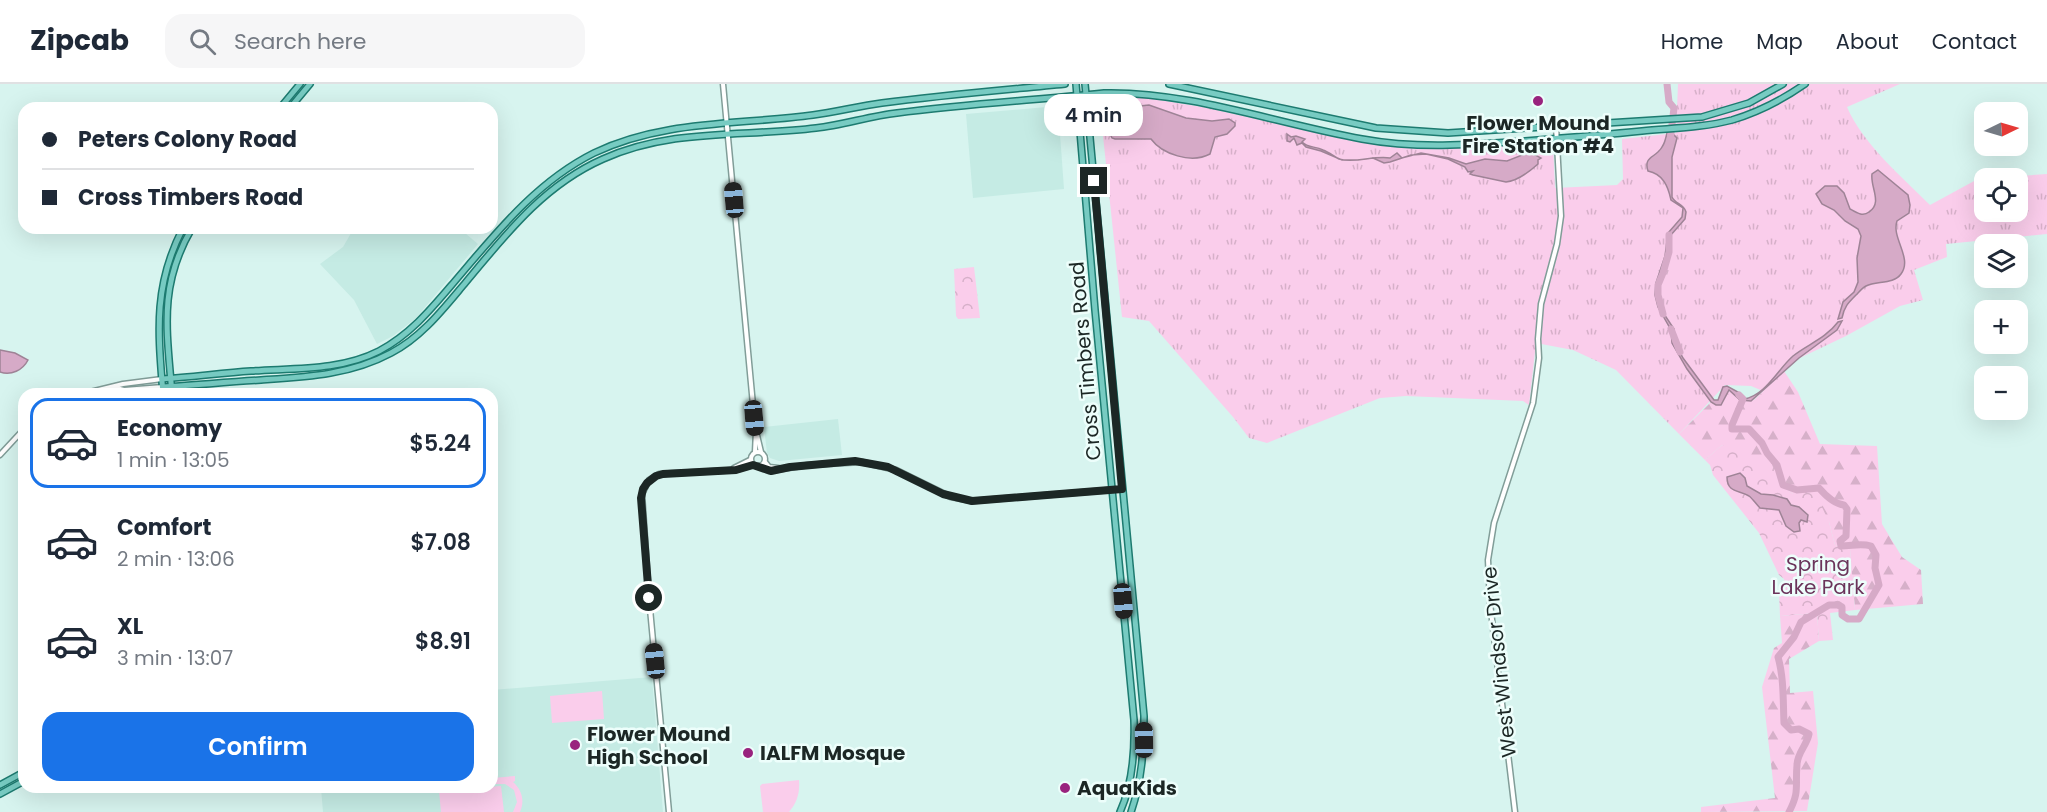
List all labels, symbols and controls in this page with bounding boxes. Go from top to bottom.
search box [165,14,585,68]
text: Zipcab [30,21,129,60]
icon: search [186,25,219,58]
text: Search here [234,26,366,57]
text: Home [1661,27,1723,56]
text: Map [1756,27,1803,56]
text: About [1836,27,1899,56]
text: Contact [1932,27,2017,56]
callout: 4 min [1044,94,1144,136]
marker: Flower Mound Fire Station #4 [1531,94,1545,108]
text: 4 min [1065,101,1122,129]
north arrow [1974,102,2028,156]
map controls [1974,102,2028,420]
place label: Flower Mound Fire Station #4 [1462,109,1614,160]
text: Peters Colony Road [78,124,297,155]
route end [1080,167,1107,194]
button: locate [1974,168,2028,222]
car [723,181,745,219]
text: Cross Timbers Road [78,182,303,213]
button: layers [1974,234,2028,288]
street label: Cross Timbers Road [1062,260,1108,462]
button: + [1974,300,2028,354]
button: − [1974,366,2028,420]
car [743,399,765,437]
text: Economy [117,413,222,444]
icon: car [45,416,99,470]
text: $5.24 [410,428,471,459]
text: 1 min · 13:05 [117,446,230,474]
text: Comfort [117,512,211,543]
icon: car [45,515,99,569]
text: $7.08 [410,527,471,558]
text: 2 min · 13:06 [117,545,235,573]
park label: Spring Lake Park [1771,550,1865,601]
street label: West Windsor Drive [1475,565,1523,759]
car [1112,582,1134,620]
route start [635,584,662,611]
text: XL [117,611,143,642]
icon: car [45,614,99,668]
text: $8.91 [415,626,471,657]
car [644,642,666,680]
text: 3 min · 13:07 [117,644,233,672]
button: Confirm [42,712,474,781]
place label: Flower Mound High School [587,720,731,771]
car [1135,722,1153,758]
marker: Flower Mound High School [568,738,582,752]
place label: IALFM Mosque [760,739,905,767]
marker: IALFM Mosque [741,746,755,760]
place label: AquaKids [1077,774,1177,802]
marker: AquaKids [1058,781,1072,795]

